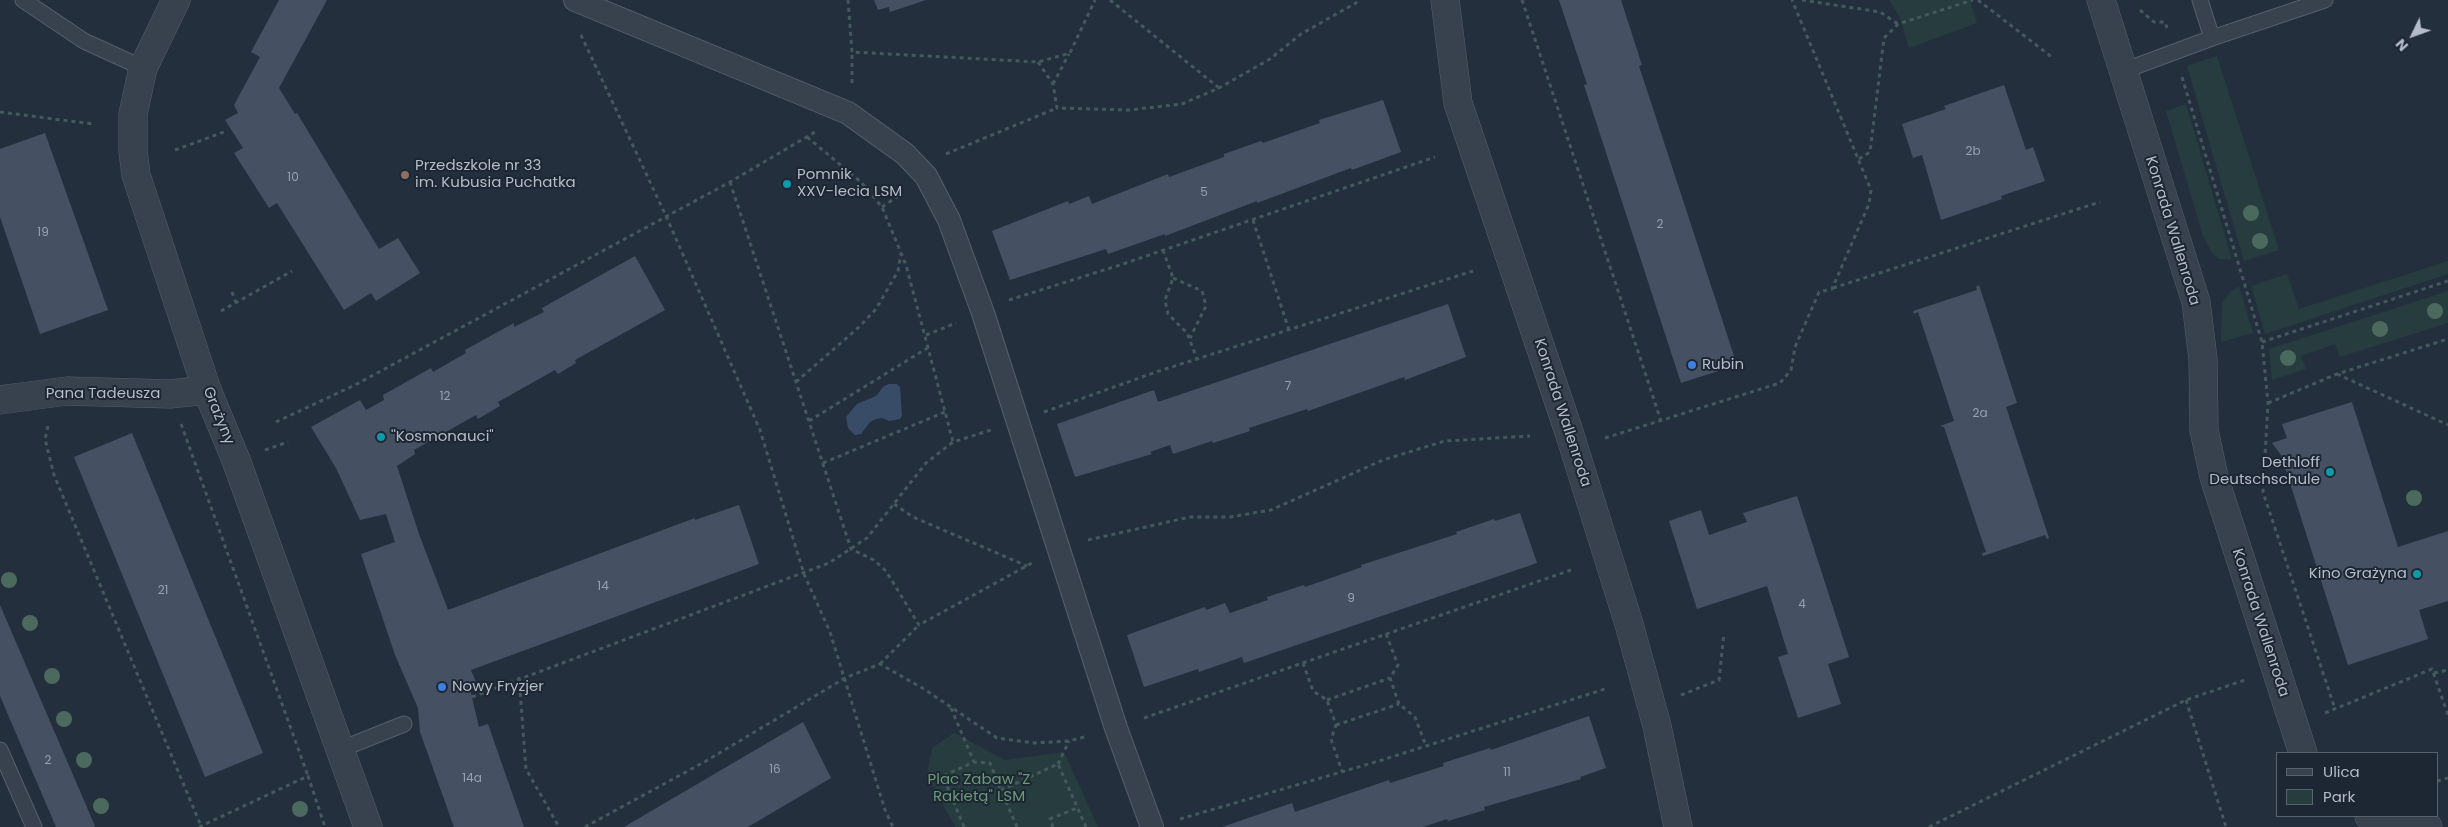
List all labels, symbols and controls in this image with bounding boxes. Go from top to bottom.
north arrow [2388,10,2438,60]
text: N [2391,34,2413,56]
house number: 2b [1965,145,1981,159]
street label: Konrada Wallenroda [2141,154,2203,308]
place label: Przedszkole nr 33 im. Kubusia Puchatka [415,157,576,192]
place label: Pomnik XXV-lecia LSM [797,166,902,201]
marker: Przedszkole nr 33 im. Kubusia Puchatka [399,169,411,181]
house number: 10 [287,171,299,185]
marker: Pomnik XXV-lecia LSM [781,178,793,190]
house number: 5 [1200,186,1208,200]
house number: 2 [1657,218,1663,232]
house number: 19 [37,226,49,240]
street label: Konrada Wallenroda [1530,337,1594,489]
place label: Rubin [1702,356,1744,374]
marker: Rubin [1686,359,1698,371]
house number: 7 [1285,380,1291,394]
street label: Grażyny [198,384,238,448]
street label: Pana Tadeusza [46,385,160,403]
house number: 12 [440,390,450,404]
house number: 2a [1972,407,1988,421]
place label: ''Kosmonauci" [391,428,494,446]
marker: ''Kosmonauci" [375,431,387,443]
place label: Dethloff Deutschschule [2209,454,2320,489]
marker: Dethloff Deutschschule [2324,466,2336,478]
street label: Konrada Wallenroda [2228,547,2292,699]
place label: Kino Grażyna [2309,565,2407,583]
marker: Kino Grażyna [2411,568,2423,580]
house number: 14 [597,580,609,594]
house number: 21 [158,584,168,598]
house number: 9 [1347,592,1355,606]
house number: 4 [1798,598,1806,612]
place label: Nowy Fryzjer [452,678,544,696]
marker: Nowy Fryzjer [436,681,448,693]
legend [2276,752,2438,817]
house number: 2 [45,754,51,768]
text: Ulica [2323,761,2360,782]
house number: 16 [769,763,781,777]
house number: 11 [1503,766,1511,780]
park label: Plac Zabaw "Z Rakietą" LSM [928,771,1030,806]
house number: 14a [462,772,482,786]
text: Park [2323,786,2355,807]

